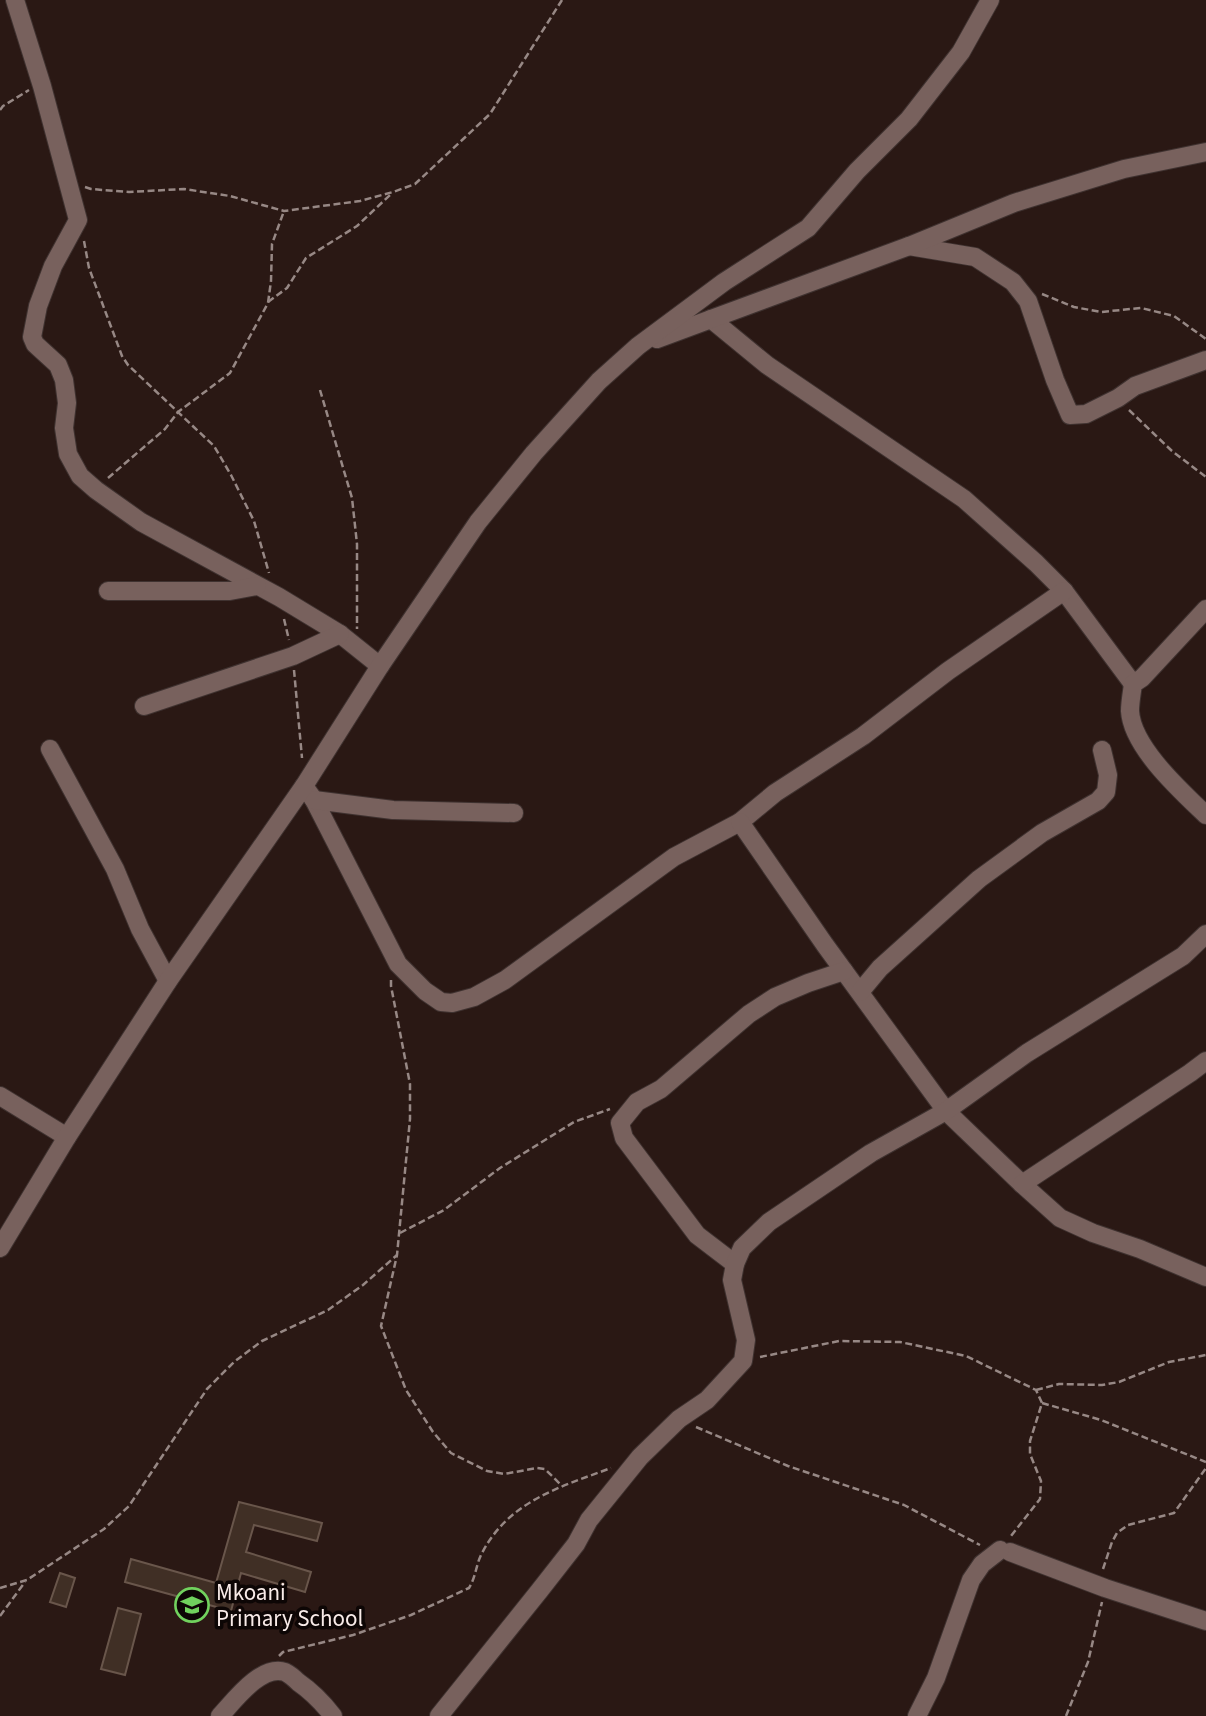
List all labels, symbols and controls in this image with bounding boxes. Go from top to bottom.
place label: Mkoani Primary School [216,1576,363,1635]
school or university icon: Mkoani Primary School [173,1586,211,1624]

